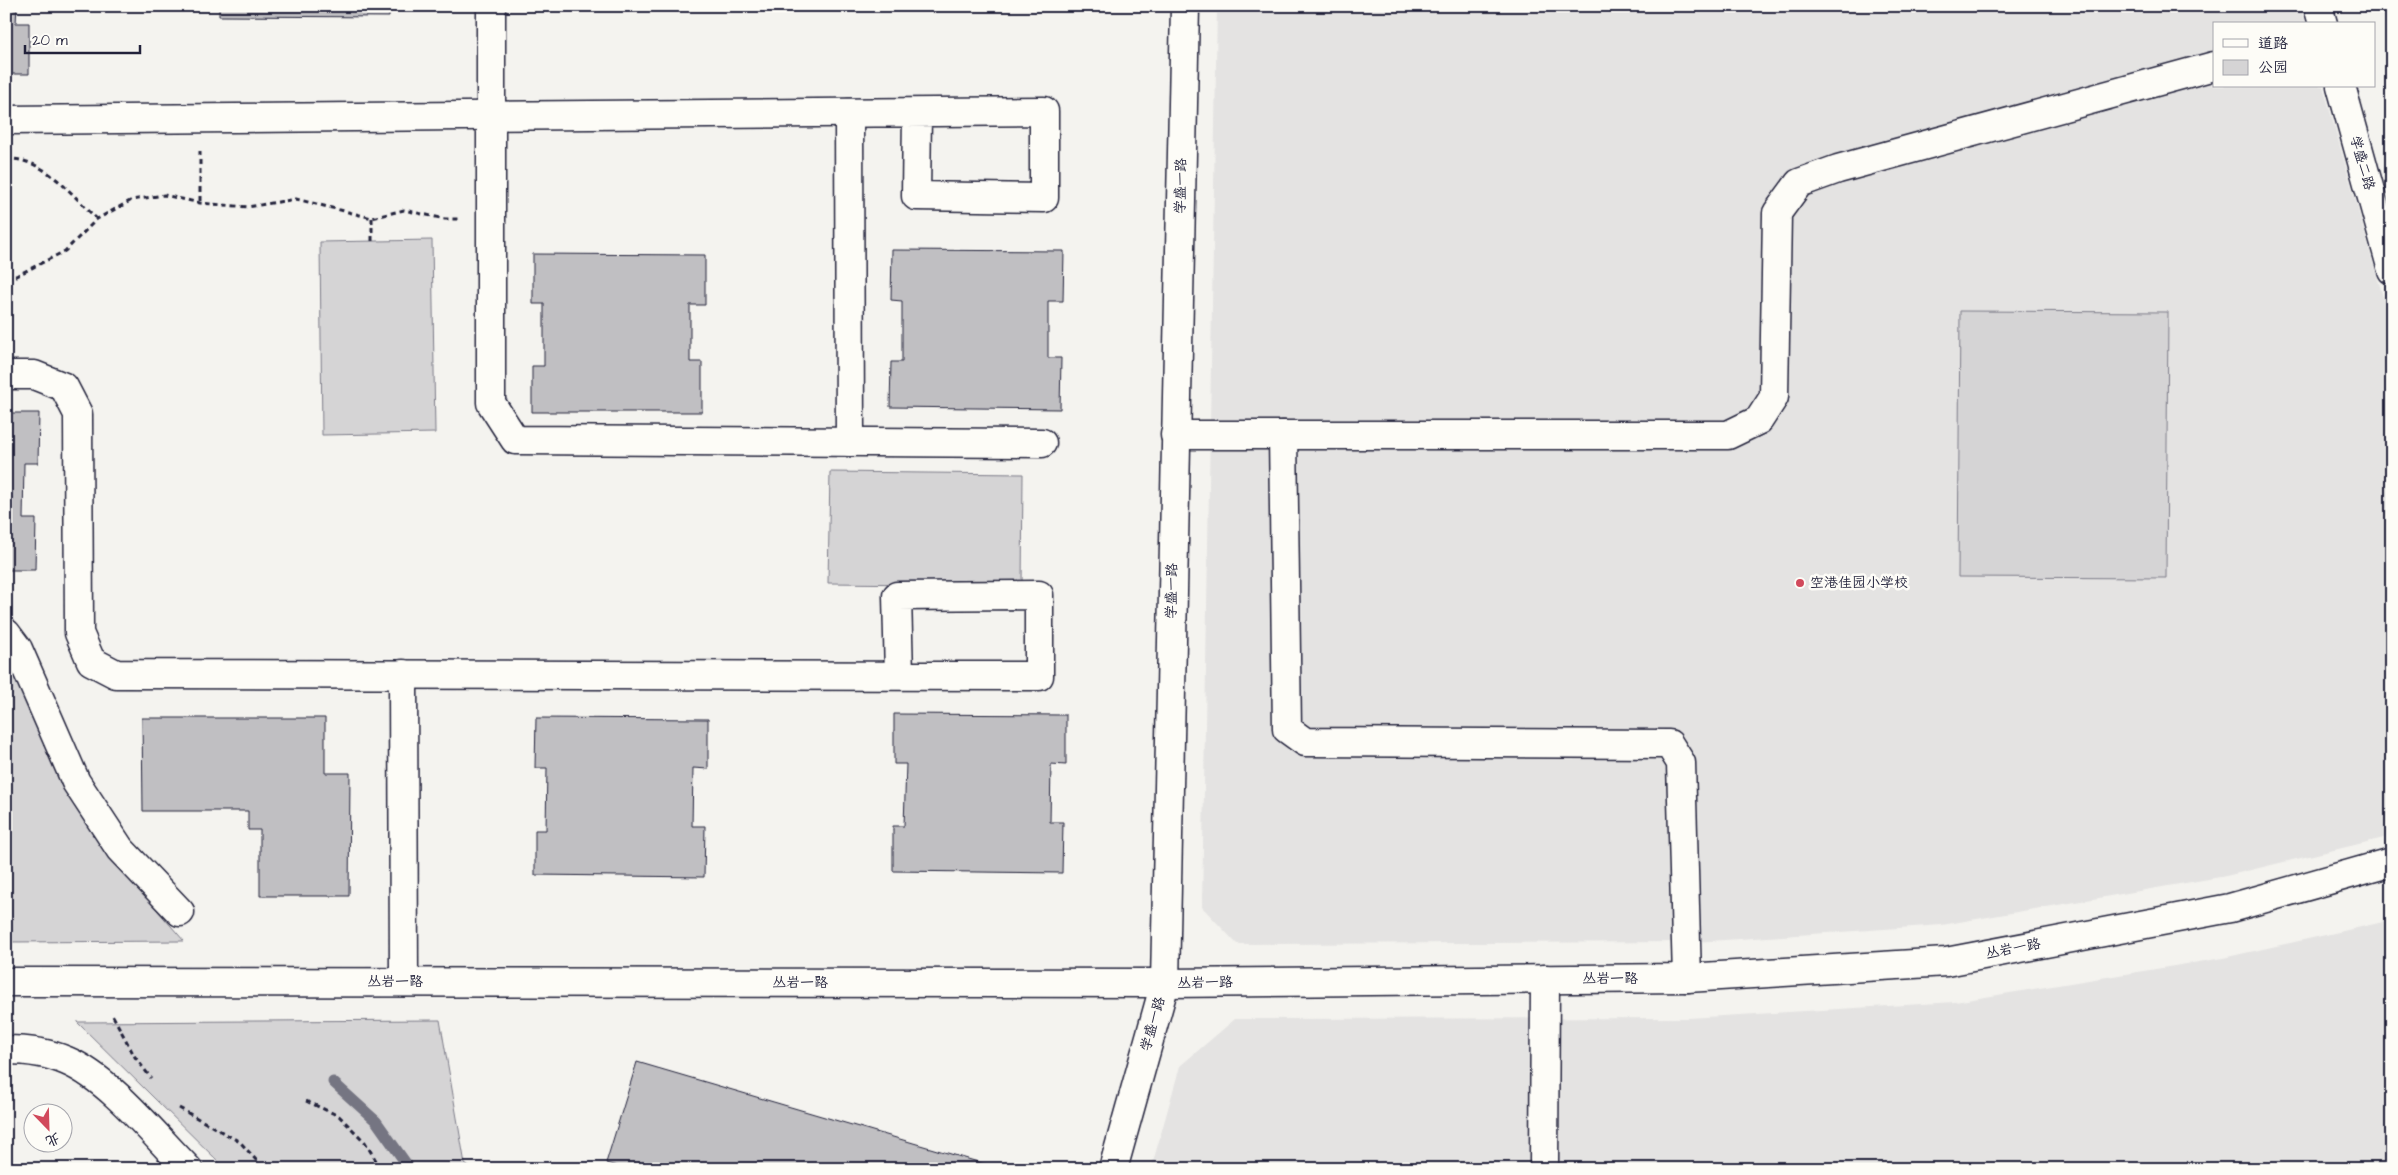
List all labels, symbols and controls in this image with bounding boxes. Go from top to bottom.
scale bar [25,22,140,54]
legend [2213,22,2376,88]
text: 20 m [32,30,68,51]
text: 道路 [2258,33,2288,54]
text: 公园 [2258,57,2288,78]
street label: 学盛二路 [2345,133,2379,193]
street label: 学盛一路 [1171,158,1191,214]
street label: 学盛一路 [1162,563,1182,619]
place label: 空港佳园小学校 [1810,573,1908,593]
marker: 空港佳园小学校 [1794,577,1806,589]
street label: 丛岩一路 [1984,934,2042,964]
street label: 丛岩一路 [1582,969,1638,989]
street label: 丛岩一路 [367,972,423,992]
street label: 丛岩一路 [772,973,828,993]
street label: 丛岩一路 [1177,973,1233,993]
street label: 学盛一路 [1136,994,1170,1054]
north arrow [22,1102,72,1152]
text: 北 [42,1127,63,1151]

